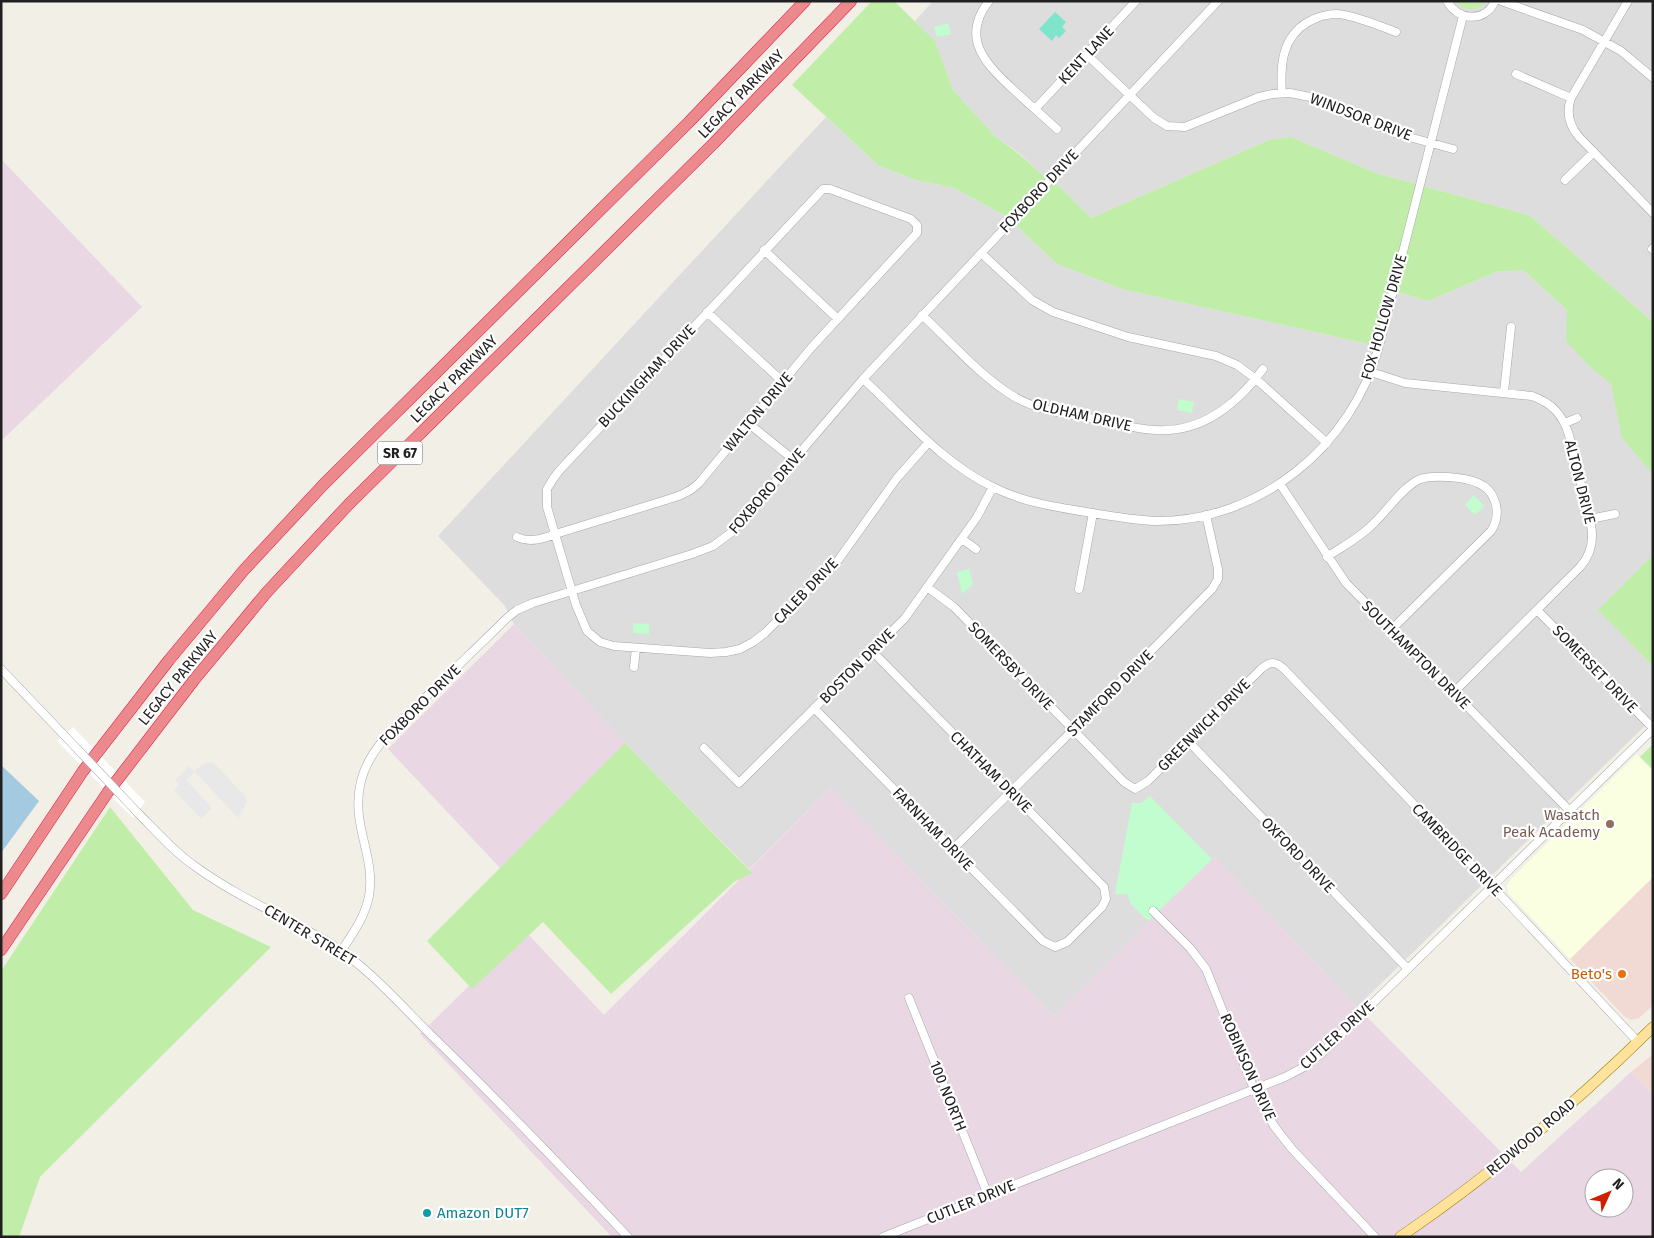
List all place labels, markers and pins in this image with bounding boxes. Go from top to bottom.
place label: Wasatch Peak Academy [1503,806,1601,841]
marker: Wasatch Peak Academy [1604,818,1616,830]
place label: Beto's [1571,965,1612,983]
marker: Beto's [1616,968,1628,980]
place label: Amazon DUT7 [437,1204,529,1222]
marker: Amazon DUT7 [421,1207,433,1219]

